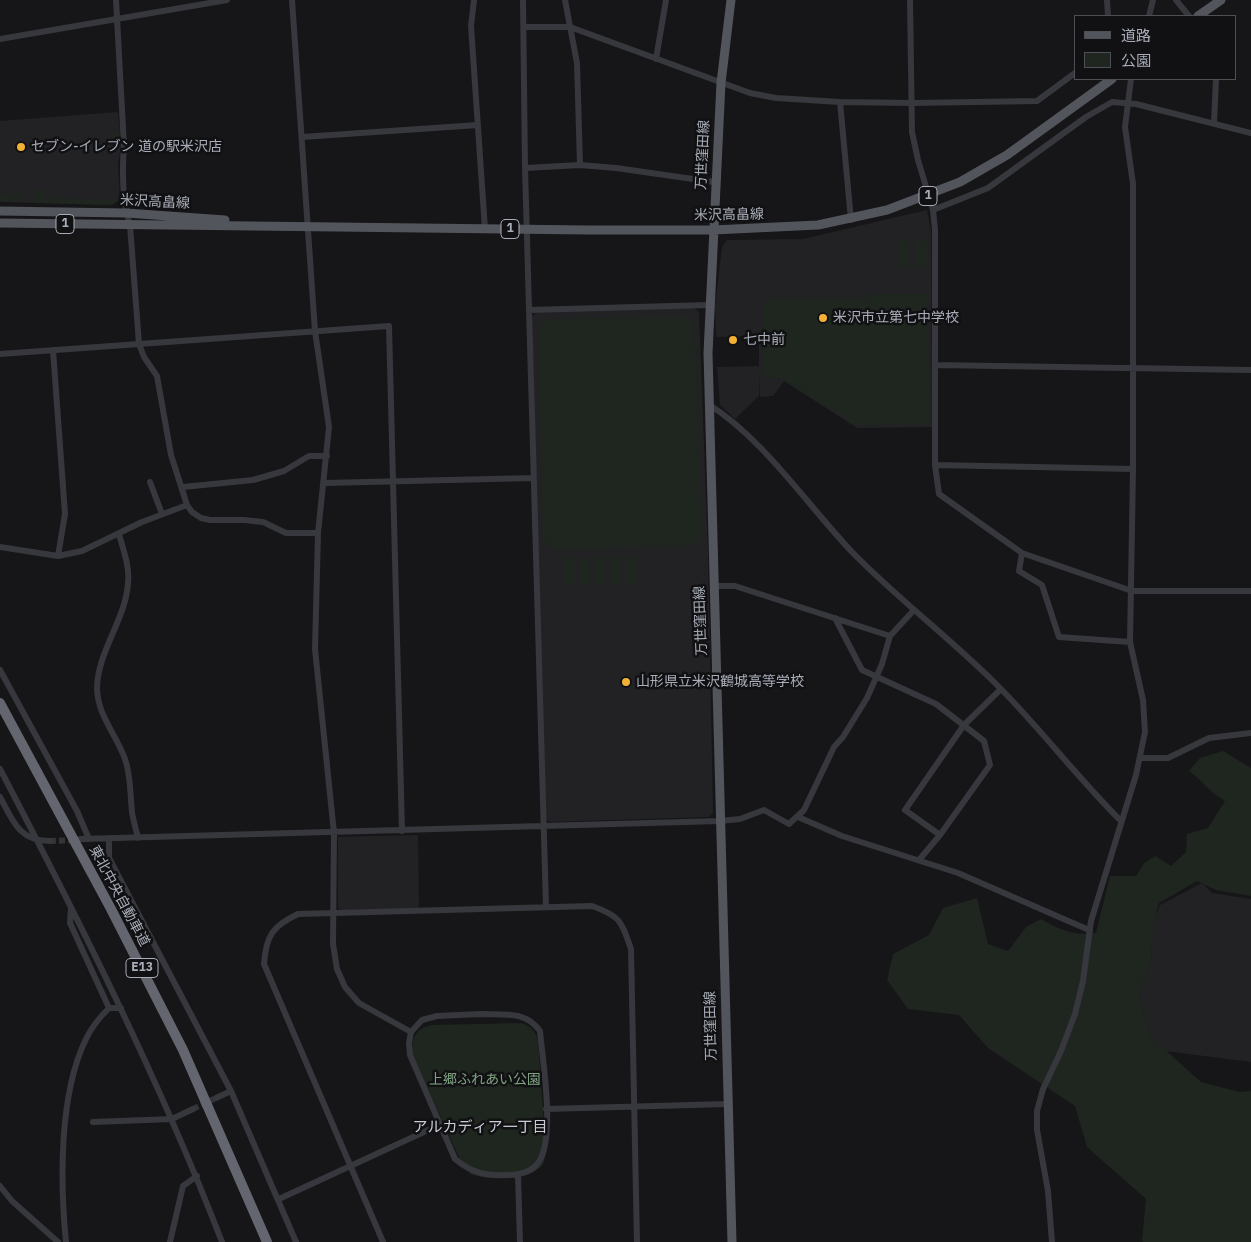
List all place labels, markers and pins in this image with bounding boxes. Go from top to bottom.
place label: セブン-イレブン 道の駅米沢店 [31,139,222,155]
marker: セブン-イレブン 道の駅米沢店 [15,141,27,153]
place label: 米沢市立第七中学校 [833,310,959,326]
marker: 米沢市立第七中学校 [817,312,829,324]
place label: 七中前 [743,332,785,348]
marker: 七中前 [727,334,739,346]
place label: 山形県立米沢鶴城高等学校 [636,674,804,690]
marker: 山形県立米沢鶴城高等学校 [620,676,632,688]

